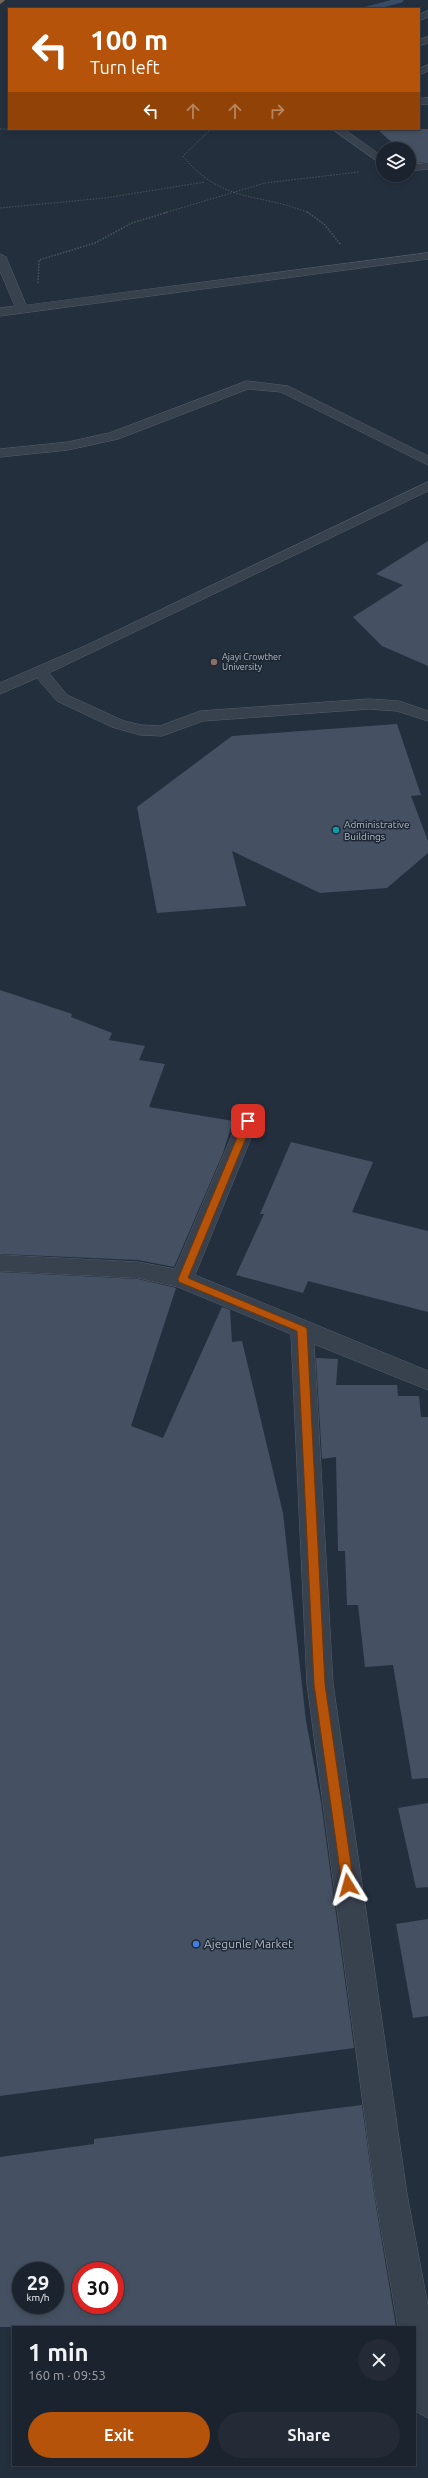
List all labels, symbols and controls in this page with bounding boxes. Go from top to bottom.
icon: left [24,24,76,76]
text: 100 m [90,24,168,55]
text: Turn left [90,57,160,77]
icon: left [140,100,162,122]
icon: ahead [182,100,204,122]
icon: ahead [224,100,246,122]
icon: right [266,100,288,122]
map controls [376,142,416,182]
button: layers [376,142,416,182]
place label: Ajayi Crowther University [222,652,282,672]
marker: Ajayi Crowther University [209,657,219,667]
place label: Administrative Buildings [344,819,409,842]
marker: Administrative Buildings [331,825,341,835]
pin [231,1104,265,1138]
icon: arrive [237,1110,259,1132]
position arrow [327,1864,369,1906]
place label: Ajegunle Market [204,1937,293,1950]
marker: Ajegunle Market [191,1939,201,1949]
speed limit sign: 30 [72,2262,124,2314]
text: 29 [27,2271,49,2294]
text: km/h [26,2292,50,2303]
text: 1 min [28,2339,89,2366]
button: close [358,2339,400,2381]
text: 160 m · 09:53 [28,2368,106,2382]
button: Exit [28,2412,210,2458]
button: Share [218,2412,400,2458]

